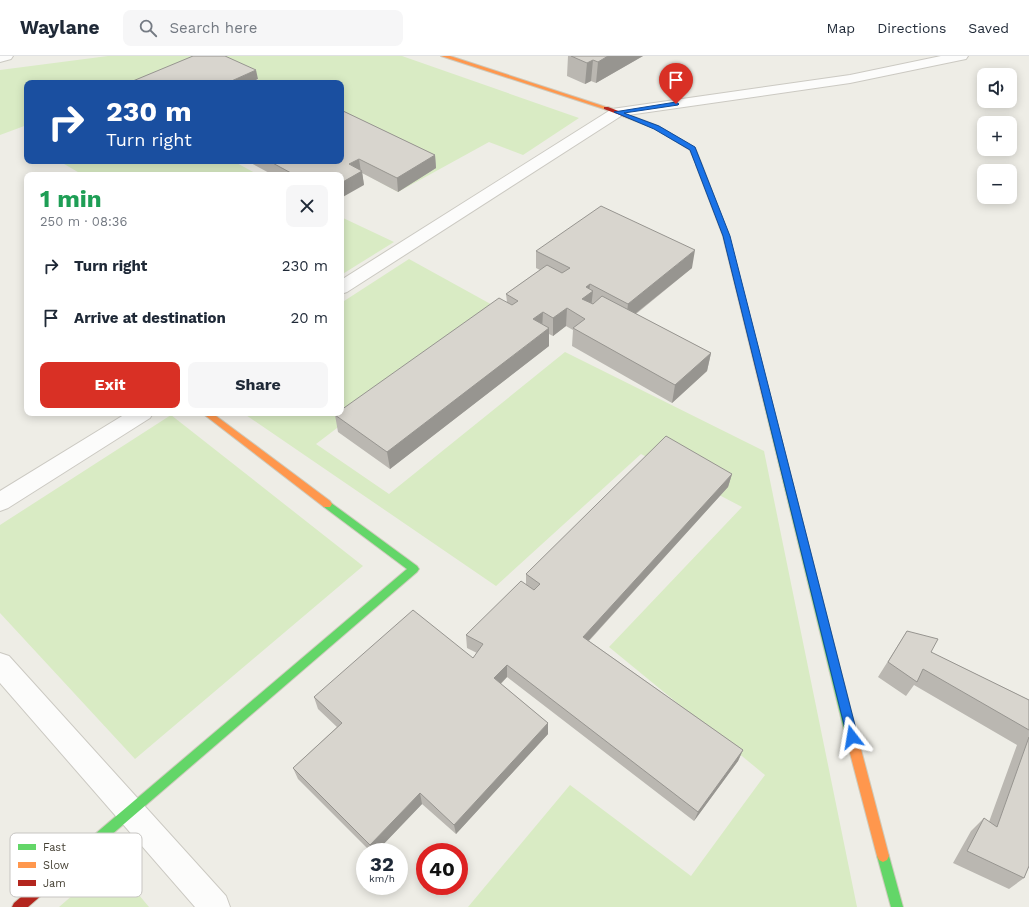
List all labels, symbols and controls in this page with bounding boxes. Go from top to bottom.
search box [123,10,403,46]
text: Waylane [20,16,99,39]
icon: search [137,17,159,39]
text: Search here [169,19,257,37]
text: Map [827,20,855,36]
text: Directions [877,20,946,36]
text: Saved [968,20,1009,36]
pin [659,63,693,104]
map controls [977,68,1017,204]
button: sound [977,68,1017,108]
icon: arrive [665,69,687,91]
text: 230 m [106,95,192,128]
icon: right [40,96,92,148]
button: + [977,116,1017,156]
text: Turn right [106,129,192,150]
button: − [977,164,1017,204]
text: 1 min [40,185,102,213]
button: close [286,185,328,227]
text: 250 m · 08:36 [40,214,127,229]
icon: right [40,255,62,277]
text: Turn right [74,257,147,275]
text: 230 m [282,257,328,275]
icon: arrive [40,307,62,329]
text: Arrive at destination [74,309,226,327]
text: 20 m [291,309,328,327]
button: Exit [40,362,180,408]
button: Share [188,362,328,408]
position arrow [831,716,873,758]
legend [10,833,142,897]
text: Fast [43,841,66,854]
speed limit sign: 40 [416,843,468,895]
text: 32 [370,852,394,876]
text: Slow [43,859,69,872]
text: km/h [369,873,395,884]
text: Jam [43,877,66,890]

